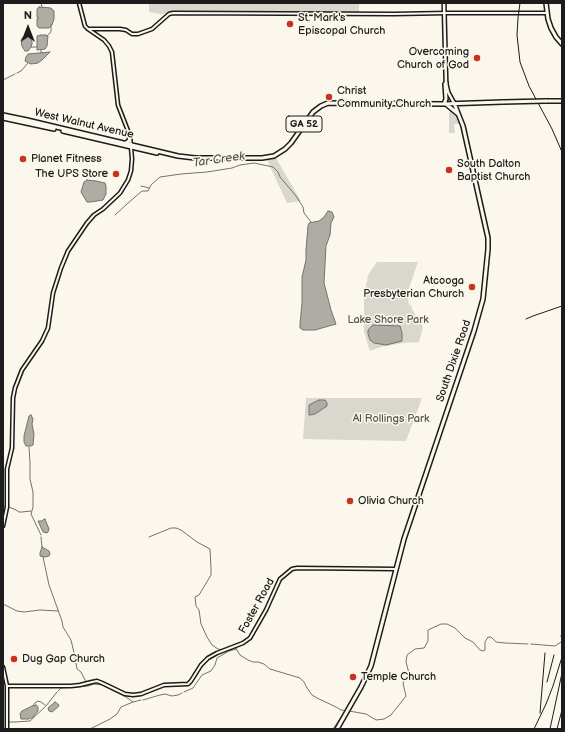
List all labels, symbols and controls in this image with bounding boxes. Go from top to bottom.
north arrow [8,8,48,48]
text: N [24,9,32,22]
place label: St. Mark's Episcopal Church [298,11,385,37]
marker: St. Mark's Episcopal Church [285,19,295,29]
place label: Overcoming Church of God [397,45,469,71]
marker: Overcoming Church of God [472,53,482,63]
place label: Christ Community Church [337,84,431,110]
marker: Christ Community Church [324,92,334,102]
street label: West Walnut Avenue [33,106,135,142]
road number: GA 52 [286,116,322,132]
water label: Tar Creek [192,149,246,171]
place label: Planet Fitness [31,152,102,166]
marker: Planet Fitness [18,154,28,164]
place label: South Dalton Baptist Church [457,157,530,183]
marker: South Dalton Baptist Church [444,165,454,175]
place label: The UPS Store [35,167,108,181]
marker: The UPS Store [111,169,121,179]
place label: Atcooga Presbyterian Church [363,274,464,300]
marker: Atcooga Presbyterian Church [467,282,477,292]
park label: Lake Shore Park [347,313,429,327]
street label: South Dixie Road [434,318,474,404]
park label: Al Rollings Park [353,412,429,426]
place label: Olivia Church [358,494,424,508]
marker: Olivia Church [345,496,355,506]
street label: Foster Road [236,576,278,636]
place label: Dug Gap Church [22,652,105,666]
marker: Dug Gap Church [9,654,19,664]
place label: Temple Church [361,670,436,684]
marker: Temple Church [348,672,358,682]

